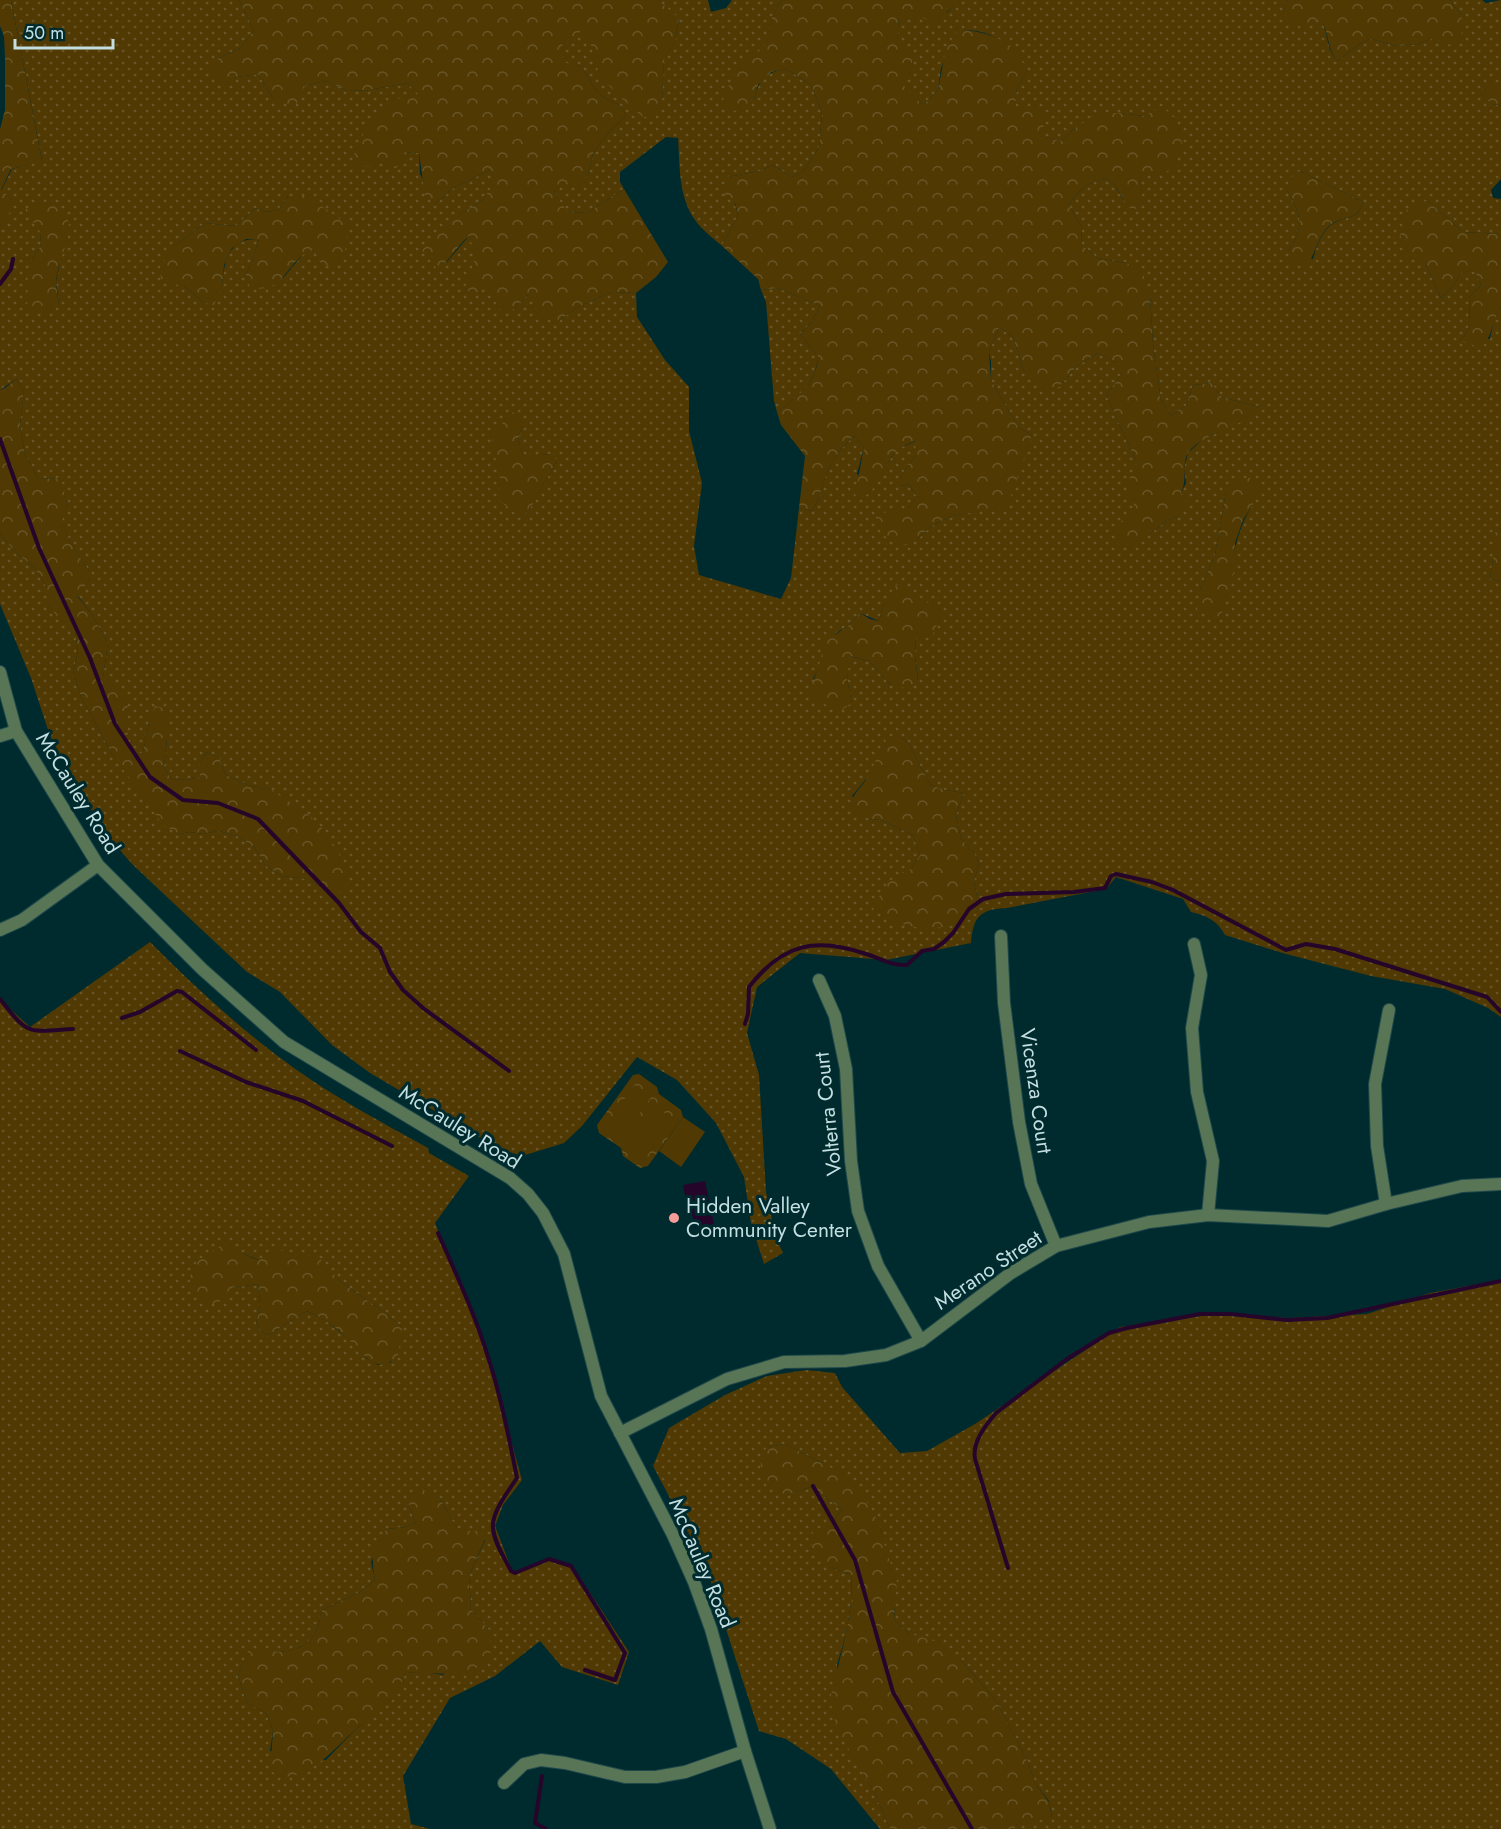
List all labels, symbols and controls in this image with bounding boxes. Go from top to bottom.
scale bar [15,12,112,50]
text: 50 m [24,20,64,46]
street label: McCauley Road [29,726,127,860]
street label: Vicenza Court [1012,1026,1060,1156]
street label: Volterra Court [807,1051,849,1177]
street label: McCauley Road [393,1078,527,1176]
place label: Hidden Valley Community Center [686,1191,853,1245]
marker: Hidden Valley Community Center [667,1211,681,1225]
street label: Merano Street [928,1223,1048,1317]
street label: McCauley Road [661,1493,743,1633]

